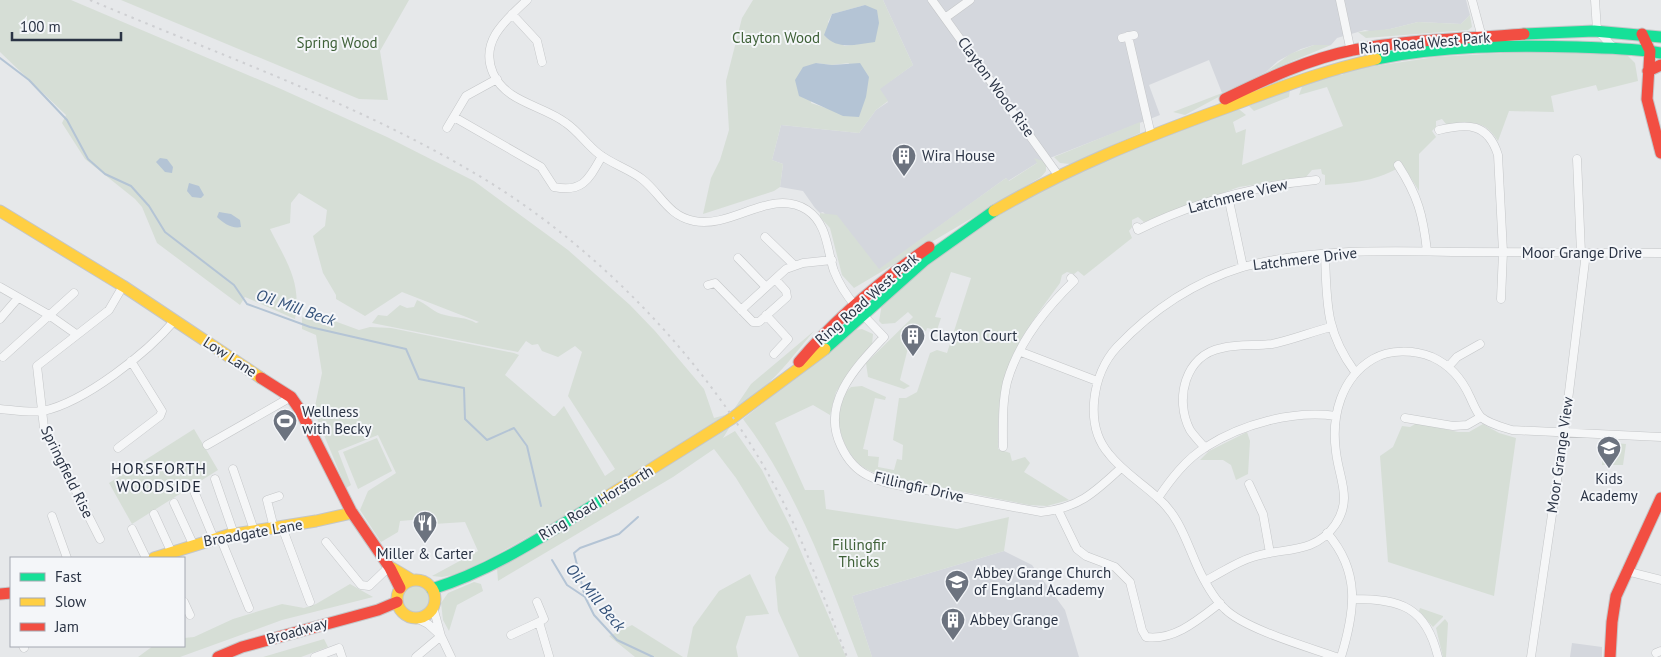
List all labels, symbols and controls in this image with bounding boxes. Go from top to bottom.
scale bar [12,10,121,42]
text: 100 m [20,17,61,36]
street label: Ring Road West Park [1359,27,1492,58]
park label: Clayton Wood [732,28,820,47]
park label: Spring Wood [296,33,378,52]
street label: Clayton Wood Rise [954,33,1039,140]
building icon: Wira House [891,143,917,177]
place label: Wira House [922,146,995,165]
street label: Latchmere View [1186,174,1290,217]
street label: Latchmere Drive [1252,243,1358,274]
street label: Moor Grange Drive [1522,243,1642,262]
street label: Ring Road West Park [811,248,923,349]
water label: Oil Mill Beck [254,284,339,330]
building icon: Clayton Court [900,323,926,357]
place label: Clayton Court [930,326,1017,345]
street label: Low Lane [200,332,261,381]
street label: Moor Grange View [1542,396,1577,514]
place label: Wellness with Becky [302,402,371,438]
sports icon: Wellness with Becky [272,408,298,442]
street label: Springfield Rise [37,422,98,521]
school or university icon: Kids Academy [1596,435,1622,469]
district label: HORSFORTH WOODSIDE [111,458,207,496]
street label: Ring Road Horsforth [535,461,656,544]
street label: Fillingfir Drive [872,467,966,506]
place label: Kids Academy [1580,469,1638,505]
restaurant icon: Miller & Carter [412,510,438,544]
street label: Broadgate Lane [202,514,304,551]
park label: Fillingfir Thicks [832,535,886,571]
place label: Miller & Carter [377,544,473,563]
legend [10,557,185,647]
water label: Oil Mill Beck [562,559,631,636]
place label: Abbey Grange Church of England Academy [974,563,1111,599]
text: Fast [55,567,82,586]
school or university icon: Abbey Grange Church of England Academy [944,569,970,603]
text: Slow [55,592,86,611]
building icon: Abbey Grange [940,607,966,641]
place label: Abbey Grange [970,610,1058,629]
street label: Broadway [264,613,330,648]
text: Jam [54,617,79,636]

